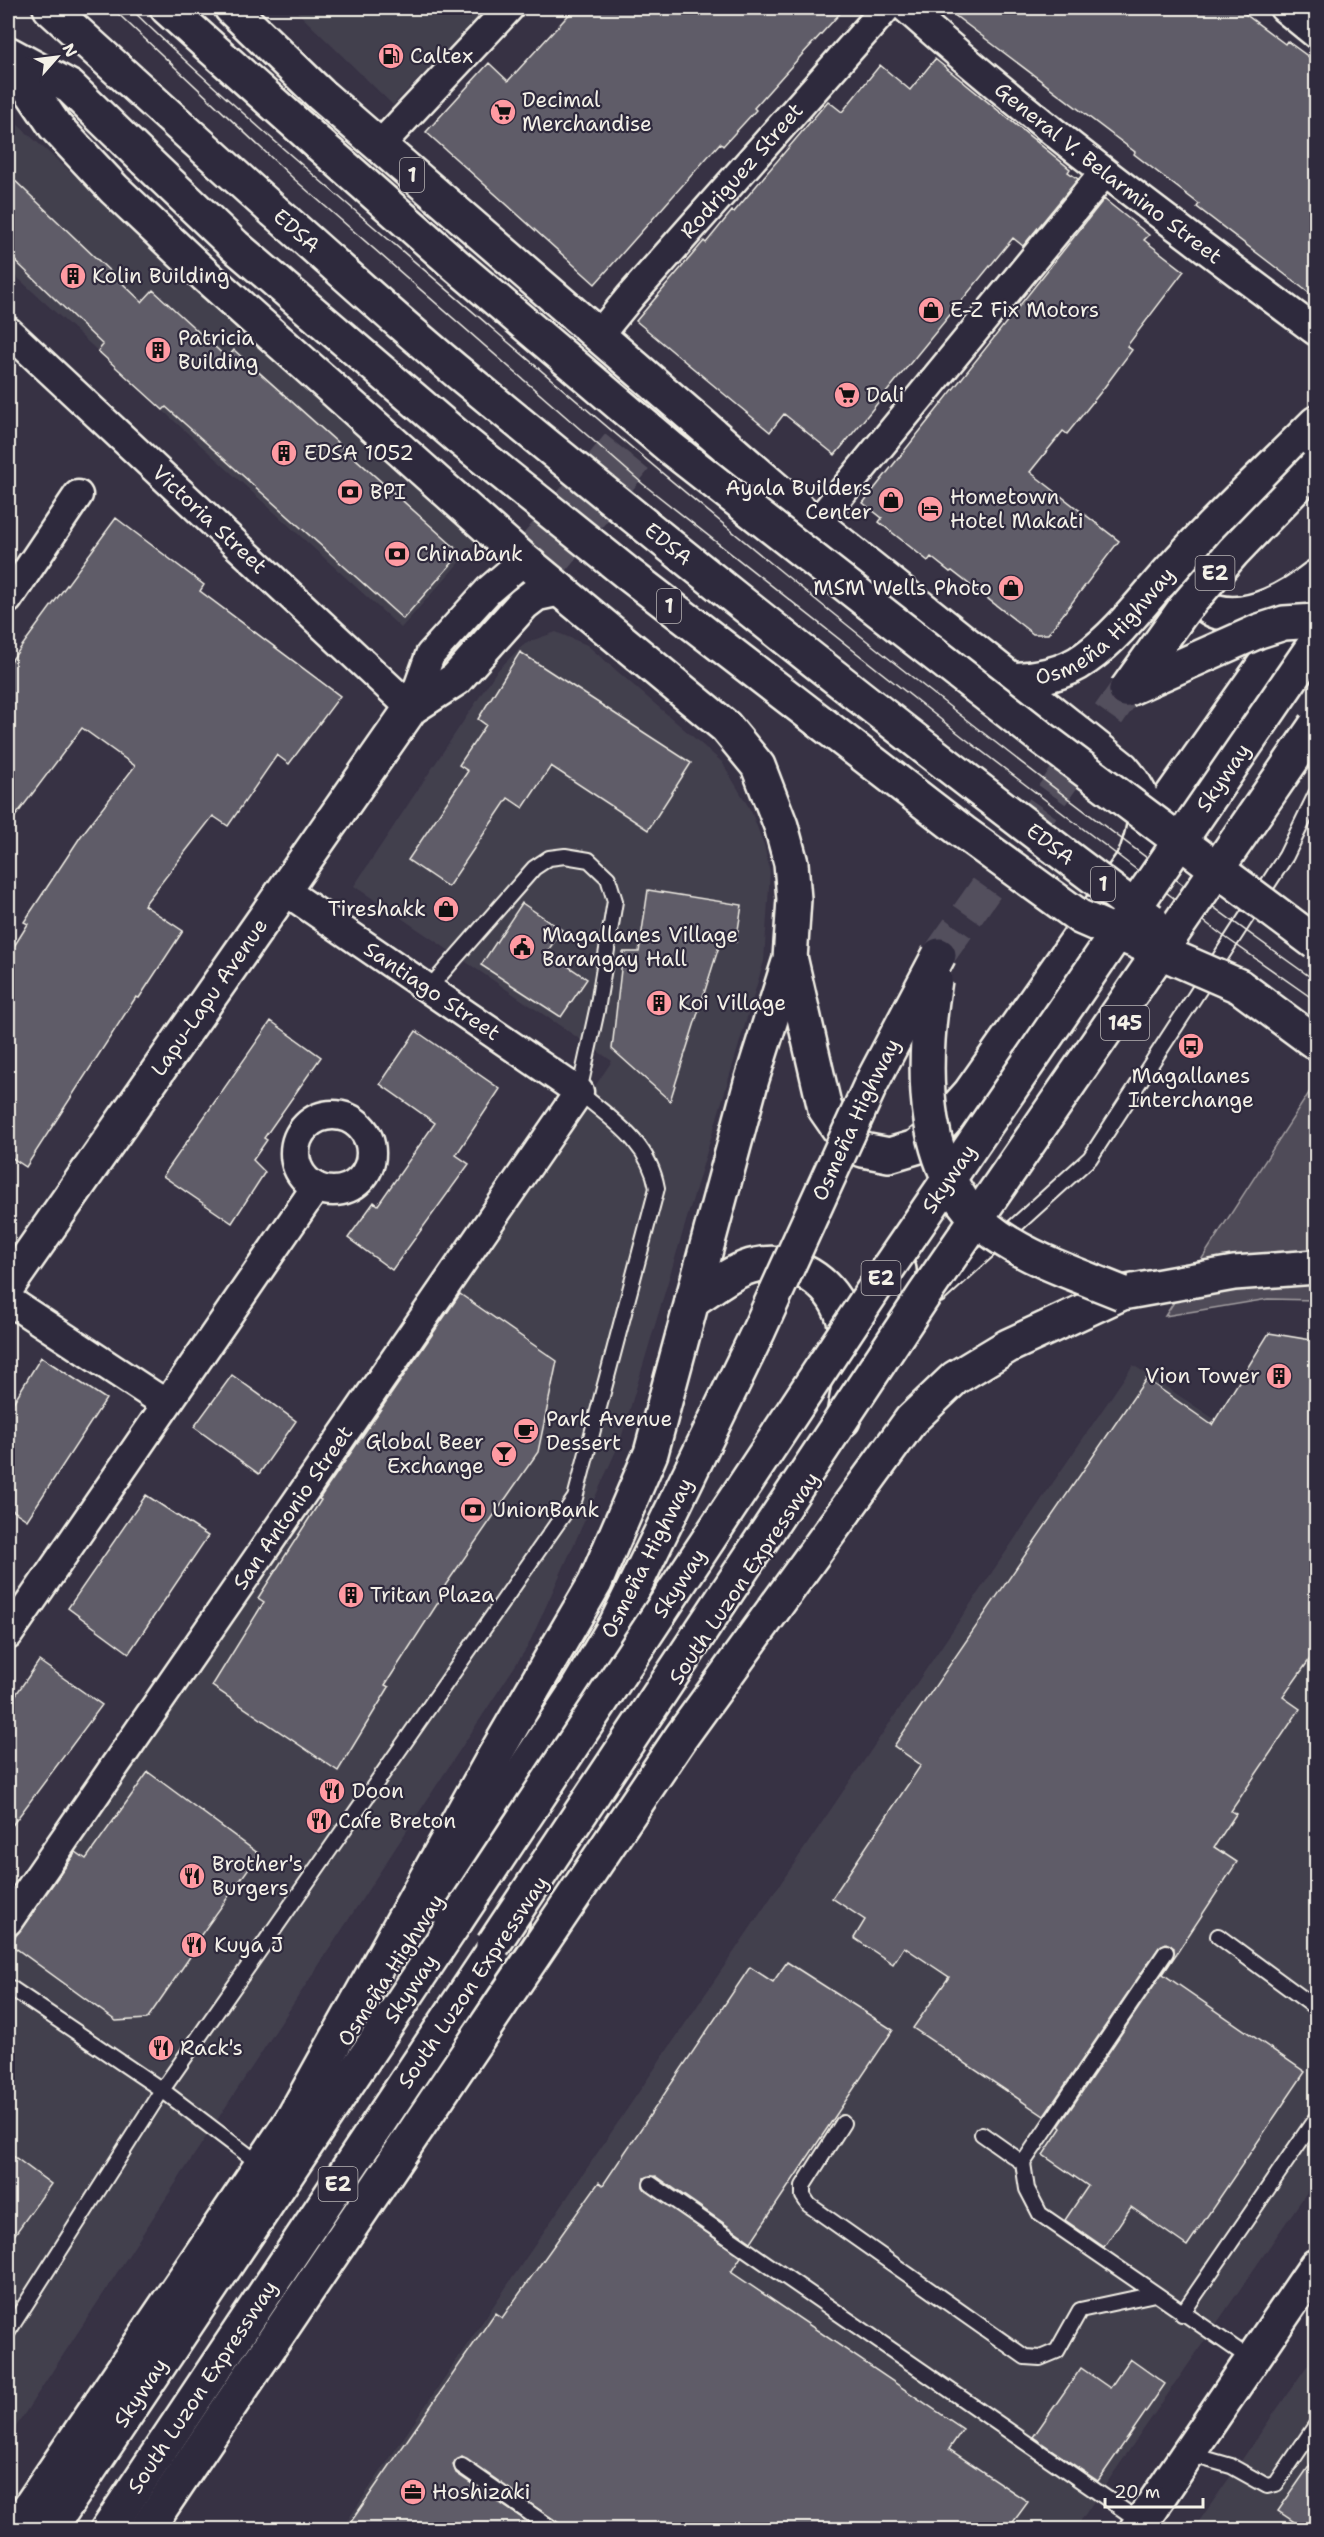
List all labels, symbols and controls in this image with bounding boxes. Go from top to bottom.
north arrow [27,27,87,87]
text: N [58,40,82,61]
fuel station icon: Caltex [376,41,406,71]
place label: Caltex [410,42,473,70]
street label: General V. Belarmino Street [988,75,1228,270]
place label: Decimal Merchandise [522,86,652,138]
supermarket icon: Decimal Merchandise [488,97,518,127]
street label: Rodriguez Street [674,97,809,245]
road number: 1 [400,158,424,192]
street label: EDSA [267,203,326,259]
building icon: Kolin Building [58,261,88,291]
place label: Kolin Building [92,262,230,290]
shop icon: E-Z Fix Motors [916,295,946,325]
place label: E-Z Fix Motors [950,296,1099,324]
place label: Patricia Building [178,324,258,376]
building icon: Patricia Building [143,335,173,365]
supermarket icon: Dali [832,380,862,410]
place label: Dali [866,381,905,409]
building icon: EDSA 1052 [269,438,299,468]
place label: EDSA 1052 [304,439,414,467]
street label: Victoria Street [146,459,273,580]
place label: Ayala Builders Center [725,474,872,526]
bank icon: BPI [335,477,365,507]
place label: BPI [370,478,406,506]
place label: Hometown Hotel Makati [950,483,1084,535]
shop icon: Ayala Builders Center [876,485,906,515]
hotel icon: Hometown Hotel Makati [915,494,945,524]
street label: EDSA [638,516,698,572]
bank icon: Chinabank [382,539,412,569]
place label: Chinabank [416,540,523,568]
road number: E2 [1196,556,1234,590]
street label: Osmeña Highway [1033,561,1181,691]
shop icon: MSM Wells Photo [996,573,1026,603]
place label: MSM Wells Photo [813,574,992,602]
road number: 1 [657,589,681,623]
street label: Skyway [1190,738,1257,818]
street label: EDSA [1020,817,1080,872]
road number: 1 [1091,867,1115,901]
shop icon: Tireshakk [431,894,461,924]
place label: Tireshakk [328,895,426,923]
street label: Lapu-Lapu Avenue [145,913,274,1082]
place label: Magallanes Village Barangay Hall [542,921,738,973]
public building icon: Magallanes Village Barangay Hall [507,932,537,962]
street label: Santiago Street [358,935,506,1047]
building icon: Koi Village [644,988,674,1018]
place label: Koi Village [678,989,786,1017]
road number: 145 [1101,1006,1149,1040]
bus stop icon: Magallanes Interchange [1176,1031,1206,1061]
street label: Osmeña Highway [806,1034,907,1205]
place label: Magallanes Interchange [1128,1062,1254,1114]
street label: Skyway [915,1139,983,1219]
road number: E2 [862,1261,900,1295]
building icon: Vion Tower [1264,1361,1294,1391]
place label: Vion Tower [1145,1362,1260,1390]
place label: Park Avenue Dessert [546,1405,672,1457]
cafe icon: Park Avenue Dessert [511,1416,541,1446]
street label: San Antonio Street [226,1420,359,1595]
place label: Global Beer Exchange [365,1428,484,1480]
bar icon: Global Beer Exchange [489,1439,519,1469]
street label: South Luzon Expressway [662,1466,826,1690]
street label: Osmeña Highway [594,1473,700,1643]
bank icon: UnionBank [458,1495,488,1525]
place label: UnionBank [492,1496,600,1524]
street label: Skyway [646,1543,713,1623]
building icon: Tritan Plaza [336,1580,366,1610]
place label: Tritan Plaza [370,1581,494,1609]
restaurant icon: Doon [317,1776,347,1806]
place label: Doon [352,1777,404,1805]
restaurant icon: Cafe Breton [304,1806,334,1836]
place label: Cafe Breton [338,1807,456,1835]
place label: Brother's Burgers [212,1850,303,1902]
restaurant icon: Brother's Burgers [177,1861,207,1891]
street label: South Luzon Expressway [391,1870,555,2094]
street label: Osmeña Highway [331,1888,451,2052]
restaurant icon: Kuya J [179,1930,209,1960]
place label: Kuya J [214,1931,283,1959]
street label: Skyway [377,1949,444,2029]
restaurant icon: Rack's [146,2033,176,2063]
place label: Rack's [180,2034,243,2062]
road number: E2 [318,2167,358,2201]
street label: South Luzon Expressway [121,2275,284,2499]
street label: Skyway [107,2353,174,2433]
scale bar [1105,2471,1202,2509]
office icon: Hoshizaki [398,2477,428,2507]
place label: Hoshizaki [432,2478,531,2506]
text: 20 m [1114,2480,1160,2504]

